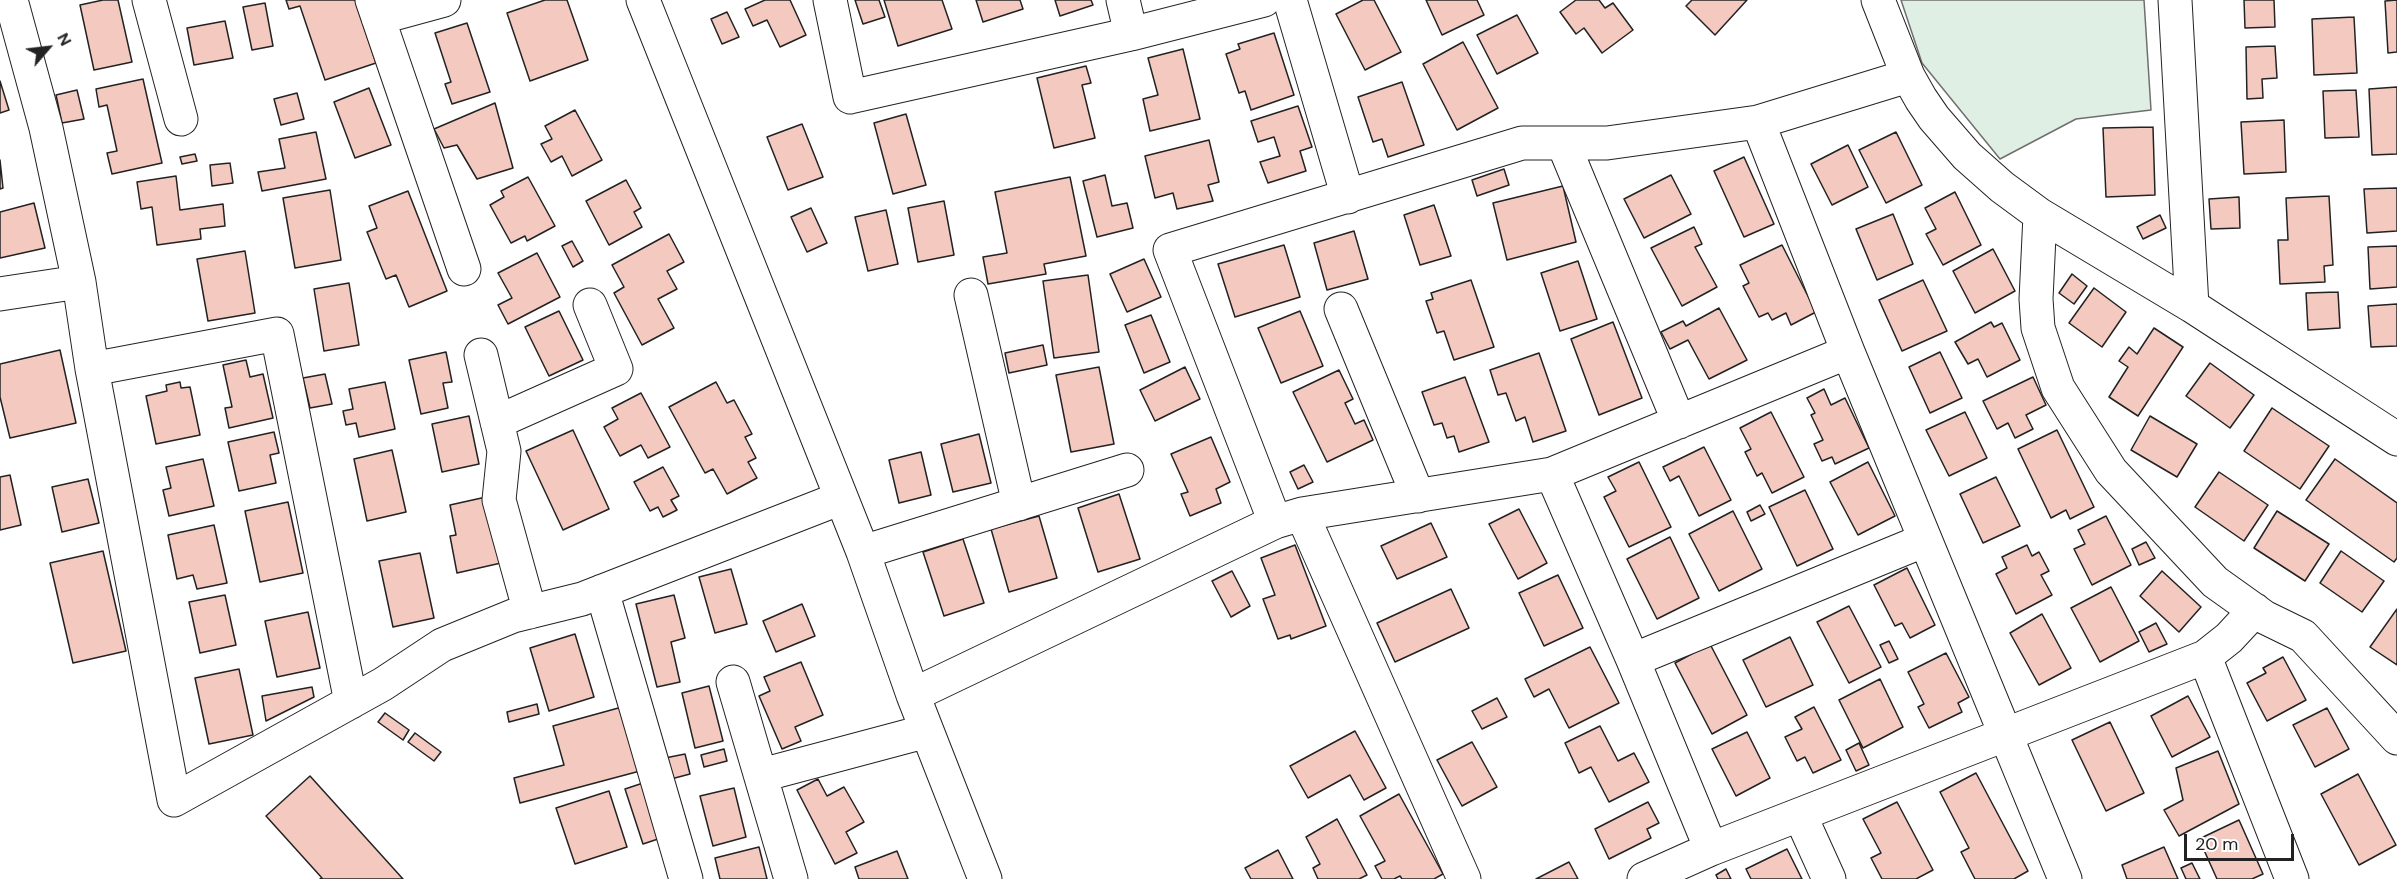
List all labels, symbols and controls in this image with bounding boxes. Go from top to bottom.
north arrow [18,18,78,78]
text: N [52,29,76,49]
scale bar [2187,822,2296,860]
text: 20 m [2195,832,2238,856]

